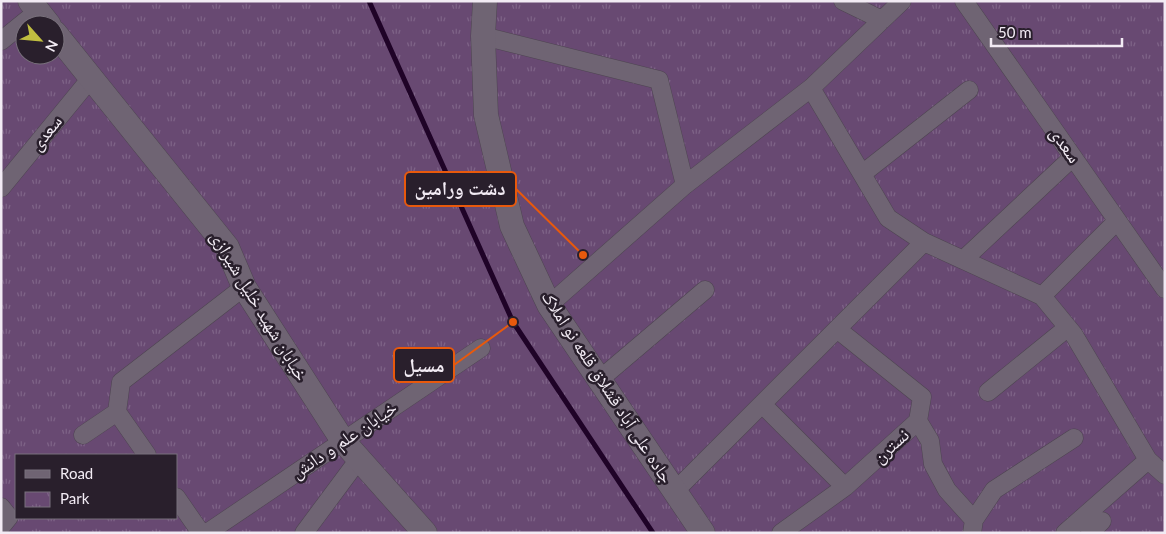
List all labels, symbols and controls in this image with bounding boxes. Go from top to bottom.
north arrow [15,15,65,65]
scale bar [991,15,1122,47]
text: 50 m [998,23,1032,41]
text: N [42,37,62,55]
street label: سعدی [24,110,67,155]
street label: سعدی [1045,122,1086,167]
callout: دشت ورامین [405,172,516,206]
text: دشت ورامین [415,176,505,200]
street label: خیابان شهید خلیل شیرازی [206,227,313,385]
street label: جاده علی آباد قشلاق قلعه نو املاک [536,286,678,487]
callout: مسیل [394,348,454,382]
text: مسیل [404,353,444,377]
street label: خیابان علم و دانش [286,396,402,484]
street label: نسترن [868,423,914,468]
legend [15,454,178,519]
text: Road [60,464,93,482]
text: Park [60,489,90,507]

